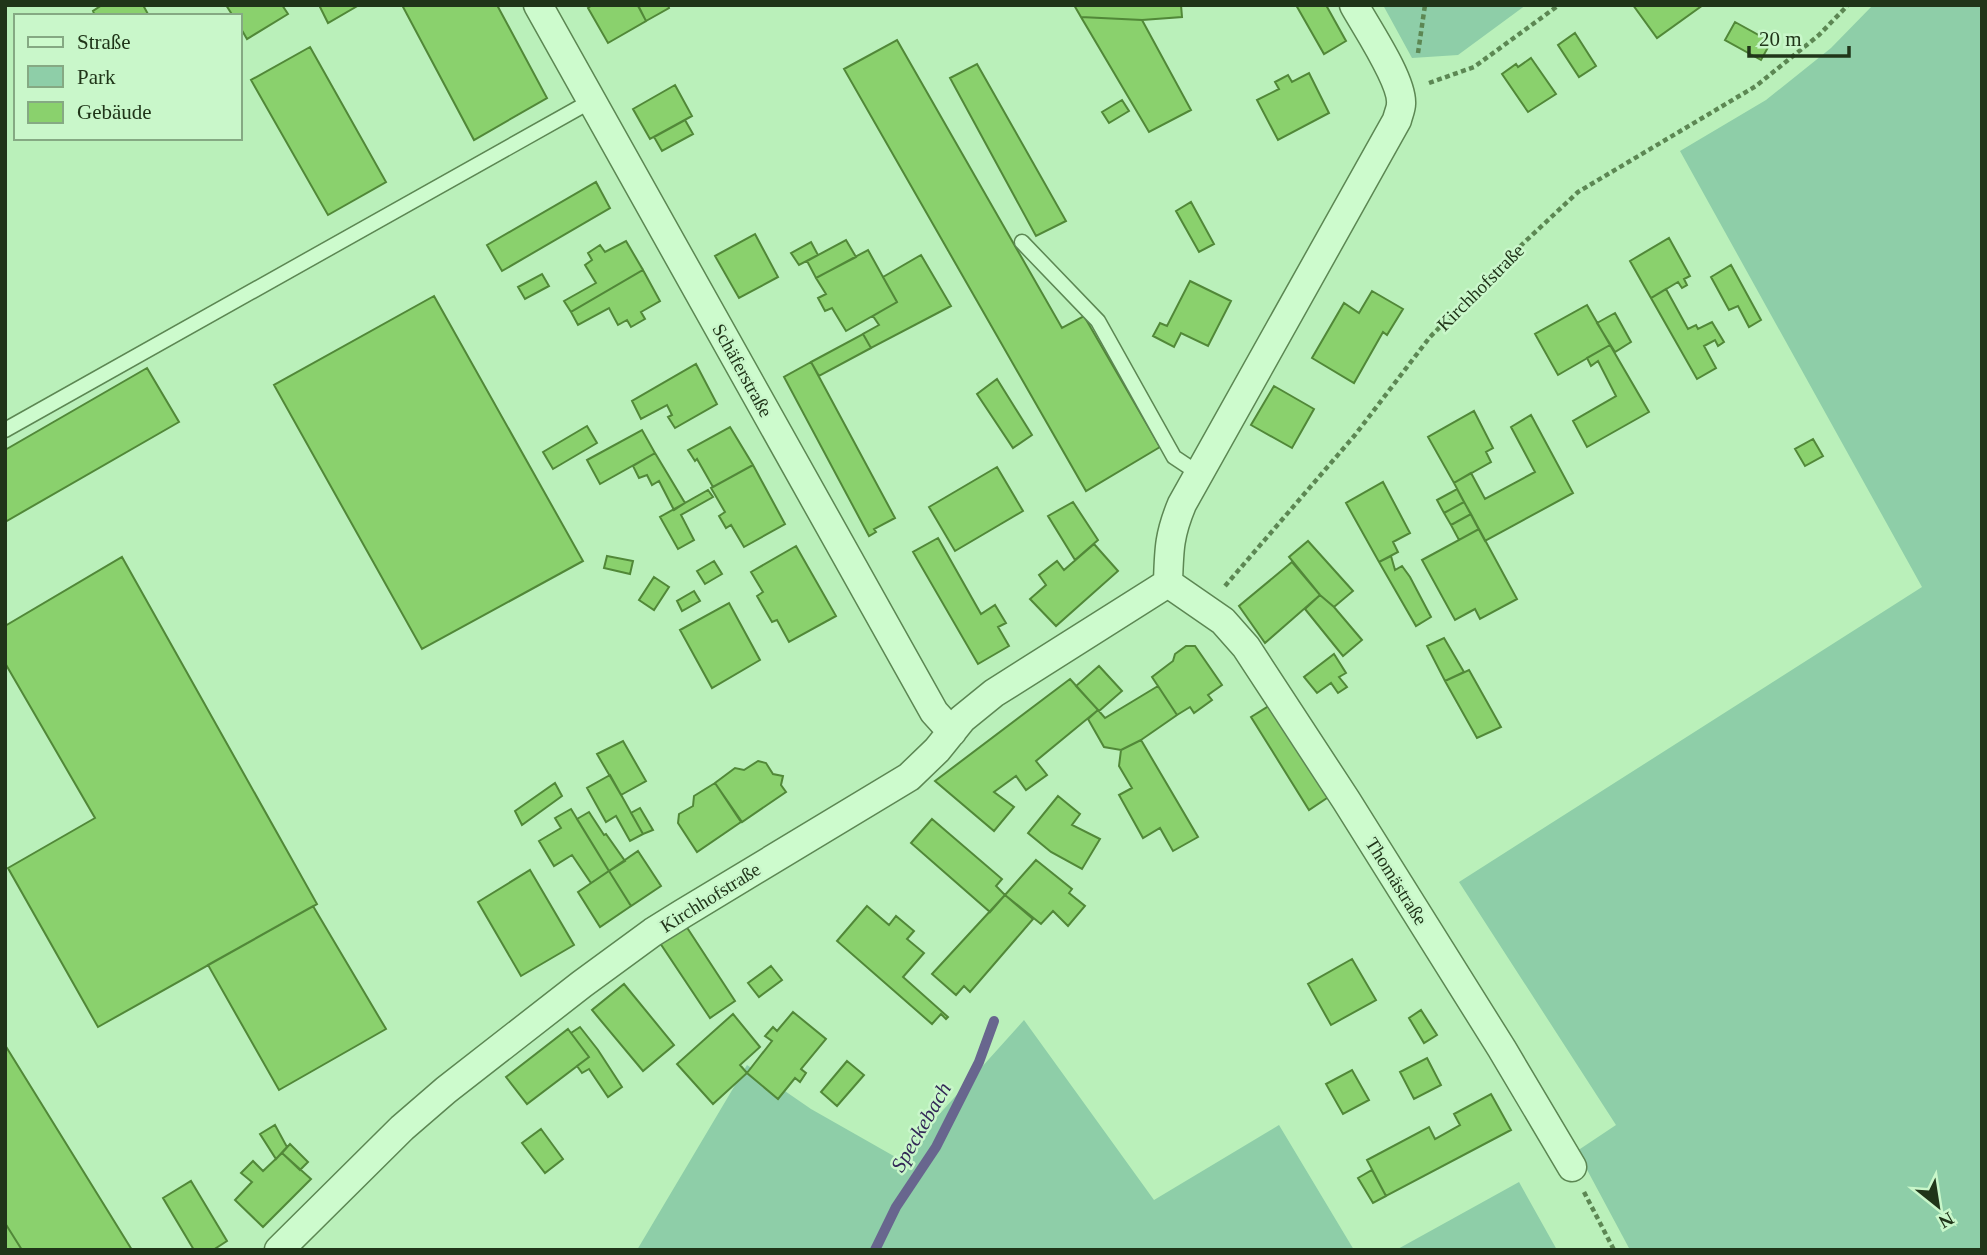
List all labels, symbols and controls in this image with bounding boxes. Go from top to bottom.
legend [14,14,242,140]
scale bar [1749,14,1849,58]
text: 20 m [1759,27,1802,51]
text: Straße [77,30,131,54]
text: Park [77,65,116,89]
text: Gebäude [77,100,152,124]
street label: Kirchhofstraße [1433,240,1528,335]
street label: Schäferstraße [708,320,777,421]
street label: Thomästraße [1361,834,1432,929]
street label: Kirchhofstraße [656,858,764,937]
water label: Speckebach [886,1078,956,1176]
north arrow [1903,1171,1973,1241]
text: N [1935,1208,1957,1233]

